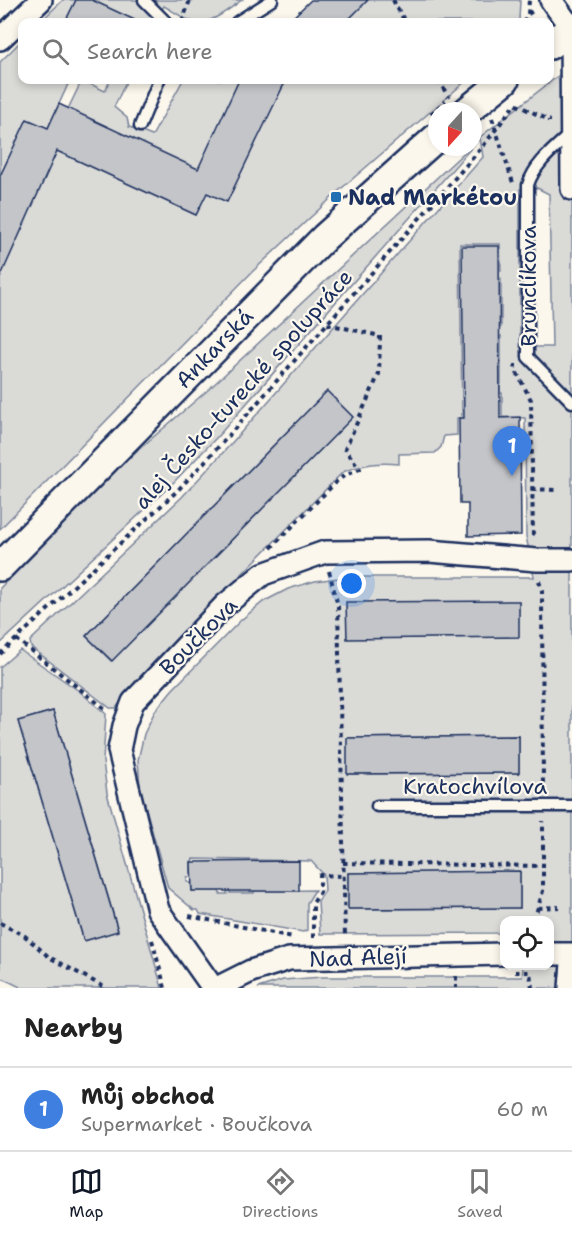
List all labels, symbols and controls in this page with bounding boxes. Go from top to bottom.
search box [18,18,554,84]
icon: search [39,35,72,68]
text: Search here [87,37,213,66]
north arrow [428,102,482,156]
place label: Nad Markétou [348,183,517,212]
marker: Nad Markétou [329,190,343,204]
street label: Brunclíkova [514,225,543,347]
street label: alej Česko-turecké spolupráce [128,263,359,516]
street label: Ankarská [169,302,260,395]
pin: 1 [492,426,532,476]
your location [337,569,366,598]
street label: Boučkova [153,591,244,682]
street label: Kratochvílova [403,772,547,801]
map controls [500,916,554,970]
button: locate [500,916,554,970]
street label: Nad Alejí [309,941,407,974]
text: Nearby [24,1010,123,1045]
text: Můj obchod [81,1082,215,1111]
text: 1 [39,1096,48,1122]
text: 60 m [496,1096,548,1122]
text: Supermarket · Boučkova [81,1111,312,1137]
tab: Map [69,1165,104,1222]
tab: Directions [242,1165,319,1222]
tab: Saved [457,1165,503,1222]

